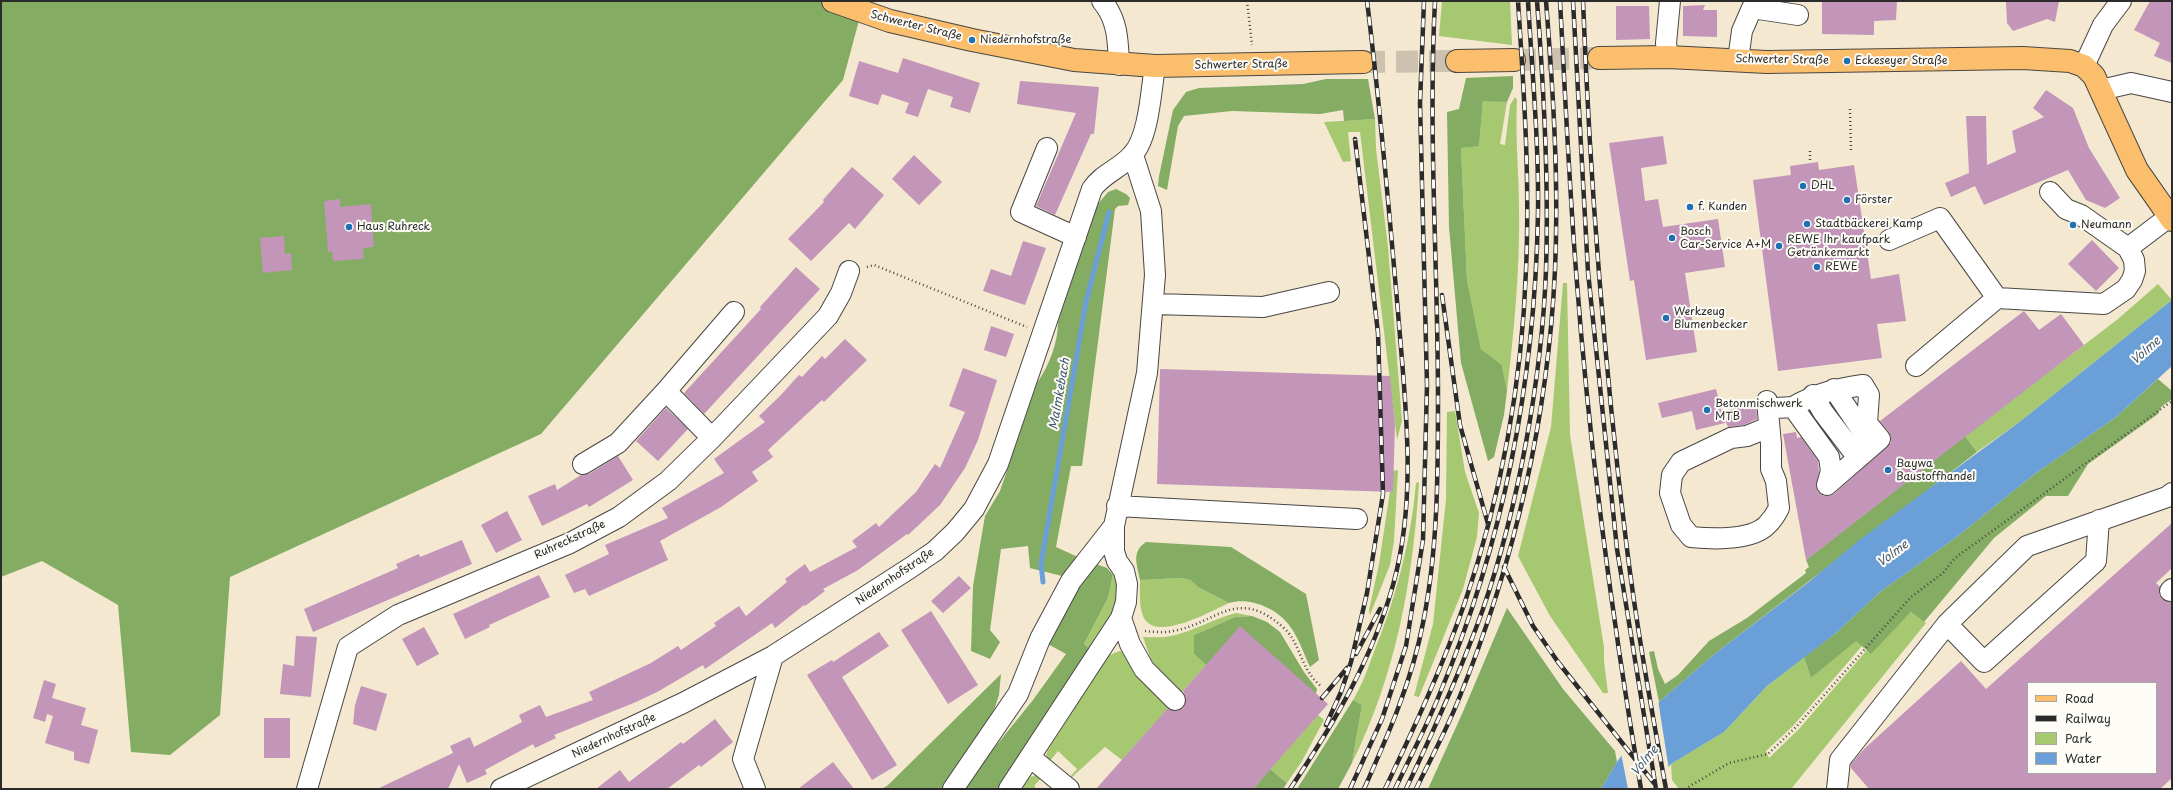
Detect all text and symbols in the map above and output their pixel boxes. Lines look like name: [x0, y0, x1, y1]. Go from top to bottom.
street label: Schwerter Straße: [869, 8, 963, 44]
place label: Niedernhofstraße: [980, 33, 1071, 47]
marker: Niedernhofstraße: [967, 35, 977, 45]
street label: Schwerter Straße: [1735, 53, 1829, 67]
place label: Eckeseyer Straße: [1855, 54, 1948, 68]
marker: Eckeseyer Straße: [1842, 56, 1852, 66]
street label: Schwerter Straße: [1194, 58, 1288, 72]
place label: DHL: [1811, 179, 1835, 193]
marker: DHL: [1798, 181, 1808, 191]
place label: Förster: [1855, 193, 1892, 207]
marker: Förster: [1842, 195, 1852, 205]
place label: f. Kunden: [1698, 200, 1747, 214]
marker: f. Kunden: [1685, 202, 1695, 212]
place label: Stadtbäckerei Kamp: [1815, 217, 1923, 231]
place label: Neumann: [2081, 218, 2132, 232]
marker: Stadtbäckerei Kamp: [1802, 219, 1812, 229]
place label: Haus Ruhreck: [357, 220, 430, 234]
marker: Neumann: [2068, 220, 2078, 230]
marker: Haus Ruhreck: [344, 222, 354, 232]
place label: Bosch Car-Service A+M: [1680, 225, 1771, 251]
marker: Bosch Car-Service A+M: [1667, 233, 1677, 243]
place label: REWE Ihr kaufpark Getränkemarkt: [1787, 233, 1890, 259]
marker: REWE Ihr kaufpark Getränkemarkt: [1774, 241, 1784, 251]
place label: REWE: [1825, 260, 1858, 274]
marker: REWE: [1812, 262, 1822, 272]
place label: Werkzeug Blumenbecker: [1674, 305, 1748, 331]
marker: Werkzeug Blumenbecker: [1661, 313, 1671, 323]
water label: Volme: [2128, 334, 2164, 368]
water label: Malmkebach: [1047, 357, 1073, 431]
place label: Betonmischwerk MTB: [1715, 397, 1803, 423]
marker: Betonmischwerk MTB: [1702, 405, 1712, 415]
place label: Baywa Baustoffhandel: [1896, 457, 1975, 483]
marker: Baywa Baustoffhandel: [1883, 465, 1893, 475]
street label: Ruhreckstraße: [532, 518, 608, 562]
water label: Volme: [1875, 538, 1911, 570]
street label: Niedernhofstraße: [853, 546, 937, 608]
legend: [2027, 682, 2157, 774]
text: Road: [2065, 689, 2094, 707]
text: Railway: [2065, 709, 2111, 727]
street label: Niedernhofstraße: [570, 711, 658, 761]
text: Park: [2065, 729, 2092, 747]
water label: Volme: [1628, 743, 1662, 779]
text: Water: [2065, 749, 2101, 767]

